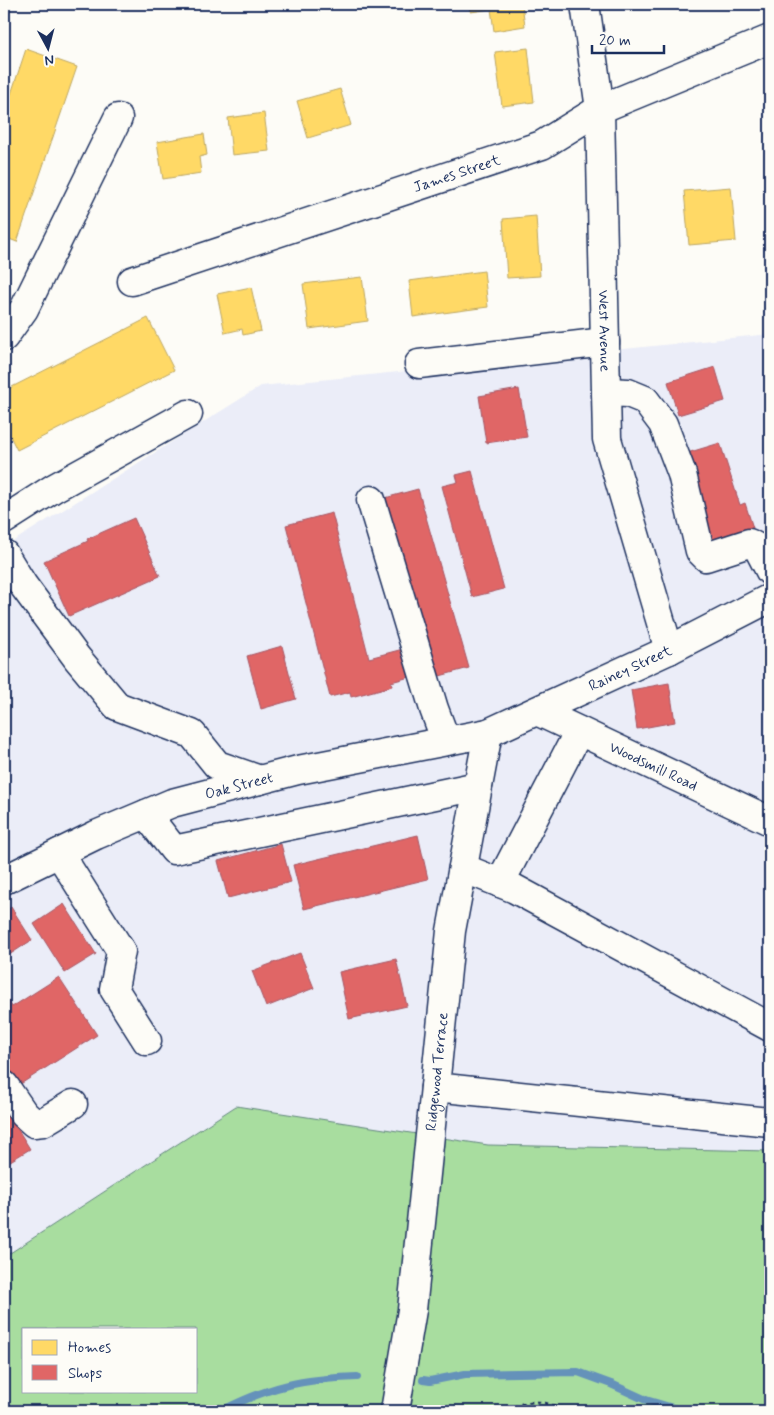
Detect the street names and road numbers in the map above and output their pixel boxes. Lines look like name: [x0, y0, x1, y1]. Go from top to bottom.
street label: James Street: [411, 150, 503, 198]
street label: West Avenue: [593, 290, 615, 372]
street label: Rainey Street: [586, 641, 675, 696]
street label: Woodsmill Road: [606, 738, 701, 796]
street label: Oak Street: [203, 768, 276, 805]
street label: Ridgewood Terrace: [421, 1012, 454, 1132]

